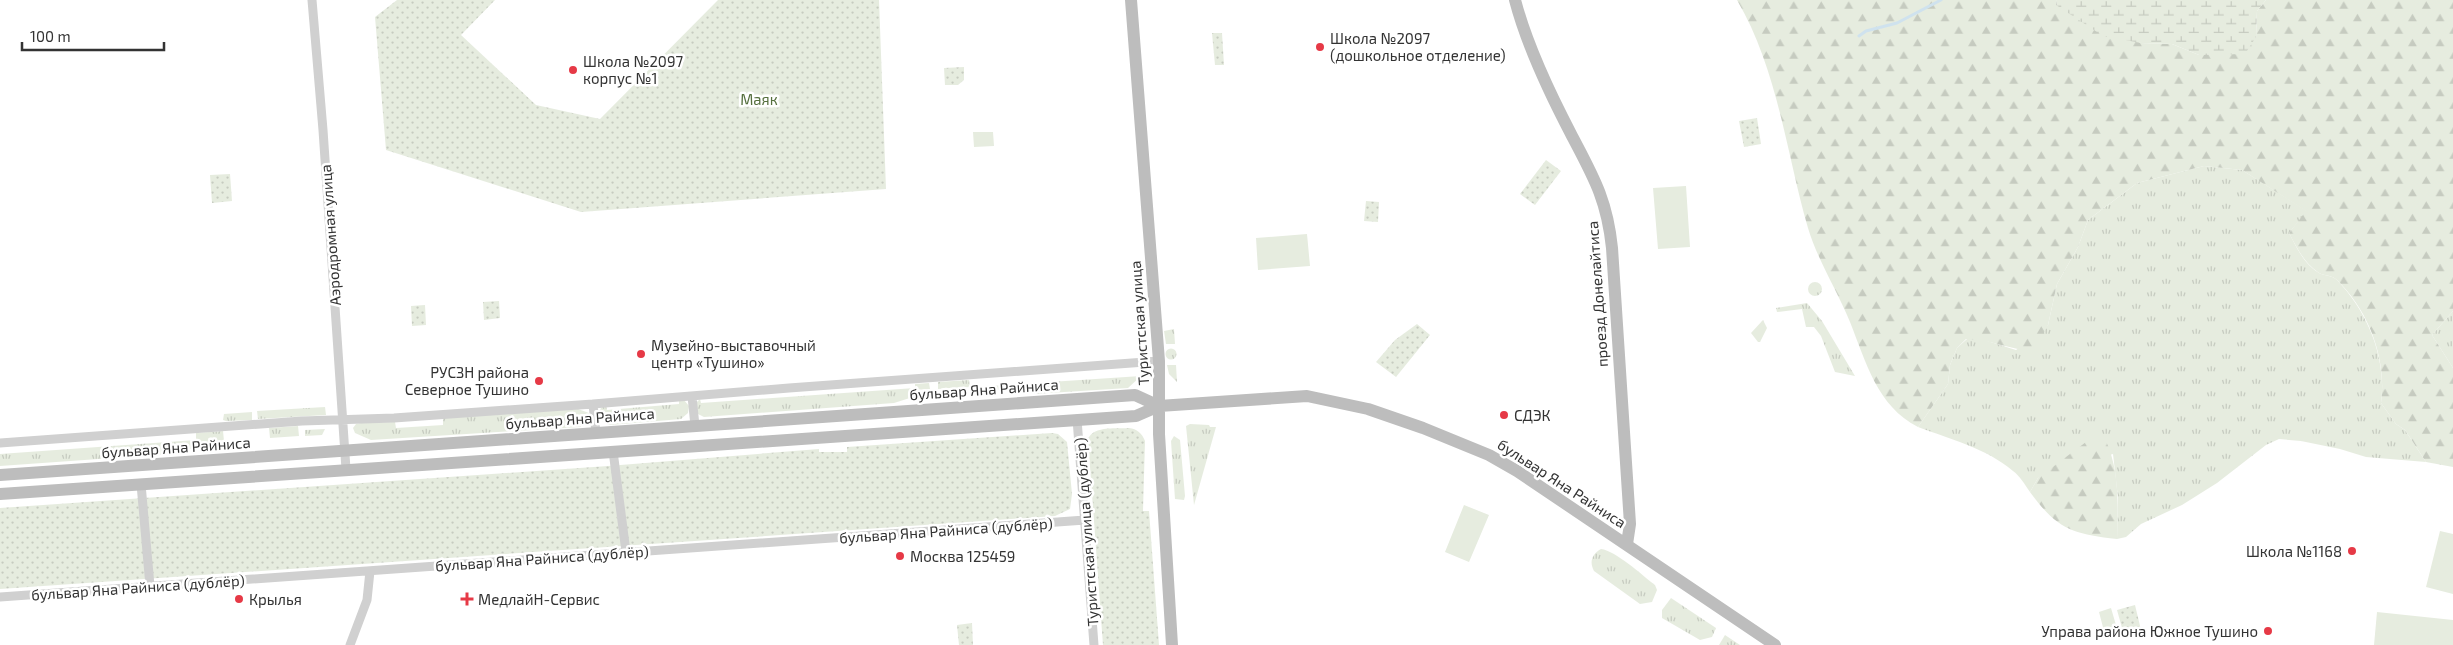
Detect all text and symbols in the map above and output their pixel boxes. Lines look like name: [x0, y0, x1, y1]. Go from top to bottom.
scale bar: [22, 20, 165, 52]
text: 100 m: [30, 27, 71, 45]
place label: Школа №2097 (дошкольное отделение): [1330, 29, 1506, 64]
marker: Школа №2097 (дошкольное отделение): [1314, 41, 1326, 53]
place label: Школа №2097 корпус №1: [583, 52, 683, 88]
marker: Школа №2097 корпус №1: [567, 64, 579, 76]
park label: Маяк: [740, 90, 778, 108]
street label: Аэродромная улица: [316, 164, 345, 306]
street label: проезд Донелайтиса: [1583, 220, 1611, 368]
street label: Туристская улица: [1126, 260, 1153, 386]
place label: Музейно-выставочный центр «Тушино»: [651, 336, 816, 372]
marker: Музейно-выставочный центр «Тушино»: [635, 348, 647, 360]
place label: РУСЗН района Северное Тушино: [405, 363, 529, 399]
marker: РУСЗН района Северное Тушино: [533, 375, 545, 387]
street label: бульвар Яна Райниса: [909, 375, 1059, 404]
street label: бульвар Яна Райниса: [505, 404, 655, 433]
place label: СДЭК: [1514, 406, 1551, 424]
marker: СДЭК: [1498, 409, 1510, 421]
street label: бульвар Яна Райниса: [101, 433, 251, 462]
street label: бульвар Яна Райниса: [1494, 435, 1630, 532]
street label: Туристская улица (дублёр): [1070, 437, 1103, 627]
street label: бульвар Яна Райниса (дублёр): [839, 514, 1054, 547]
street label: бульвар Яна Райниса (дублёр): [435, 542, 650, 575]
place label: Школа №1168: [2246, 542, 2342, 560]
marker: Школа №1168: [2346, 545, 2358, 557]
place label: Москва 125459: [910, 547, 1015, 565]
marker: Москва 125459: [894, 550, 906, 562]
street label: бульвар Яна Райниса (дублёр): [31, 571, 246, 604]
place label: Крылья: [249, 590, 302, 608]
place label: МедлайН-Сервис: [478, 590, 600, 608]
marker: МедлайН-Сервис: [460, 592, 474, 606]
marker: Крылья: [233, 593, 245, 605]
place label: Управа района Южное Тушино: [2041, 622, 2258, 641]
marker: Управа района Южное Тушино: [2262, 625, 2274, 637]

